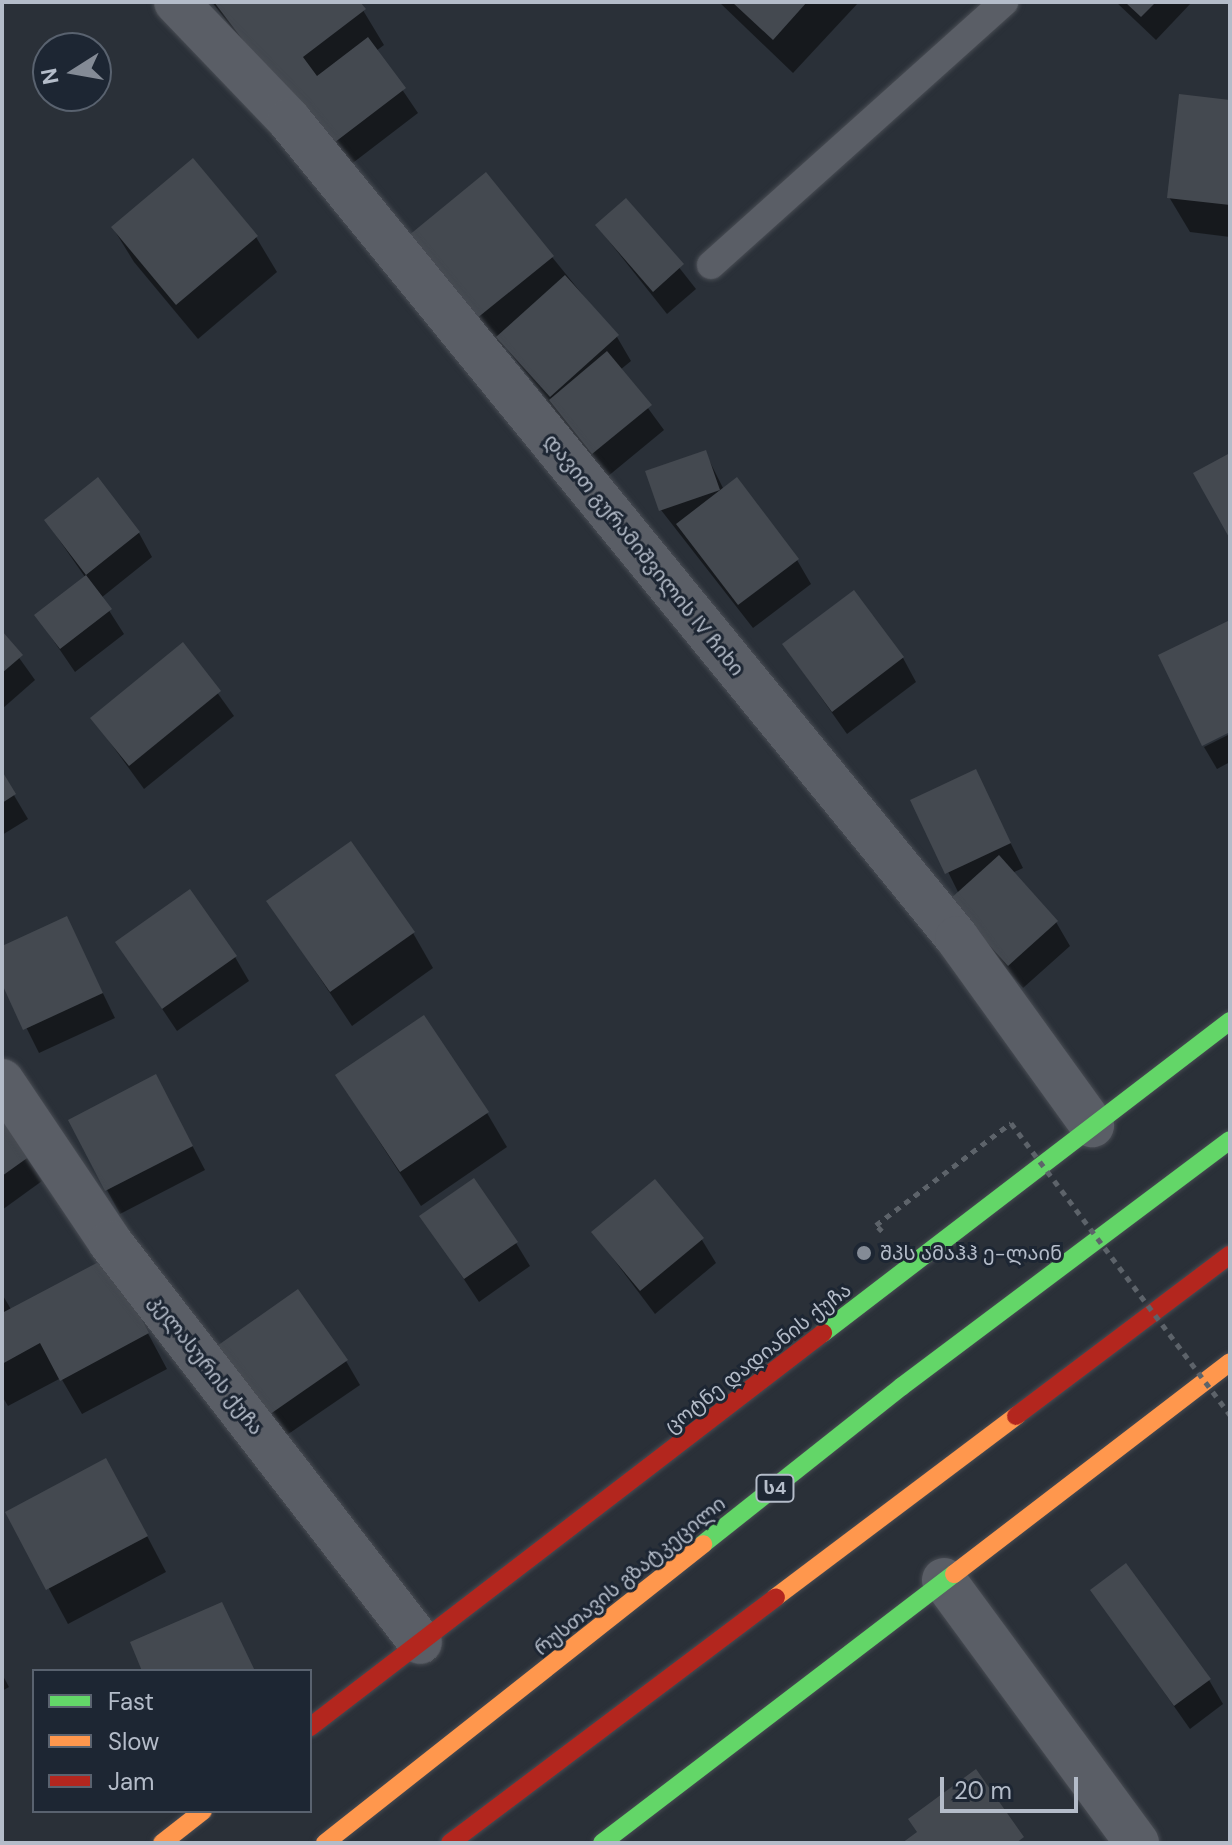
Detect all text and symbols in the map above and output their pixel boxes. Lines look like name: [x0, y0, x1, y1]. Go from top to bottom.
north arrow: [32, 32, 112, 112]
text: N: [34, 66, 66, 87]
street label: დავით გურამიშვილის IV ჩიხი: [539, 429, 749, 681]
place label: შპს ამაჰჰ ე-ლაინ: [880, 1241, 1062, 1265]
marker: შპს ამაჰჰ ე-ლაინ: [855, 1244, 873, 1262]
street label: ცოტნე დადიანის ქუჩა: [660, 1278, 856, 1438]
street label: კელასურის ქუჩა: [144, 1290, 268, 1440]
road number: ს4: [755, 1474, 795, 1502]
street label: რუსთავის გზატკეცილი: [530, 1491, 730, 1661]
legend: [32, 1669, 312, 1813]
text: Fast: [108, 1686, 154, 1717]
text: Slow: [108, 1726, 159, 1757]
scale bar: [944, 1761, 1082, 1811]
text: Jam: [108, 1766, 154, 1797]
text: 20 m: [954, 1775, 1012, 1806]

